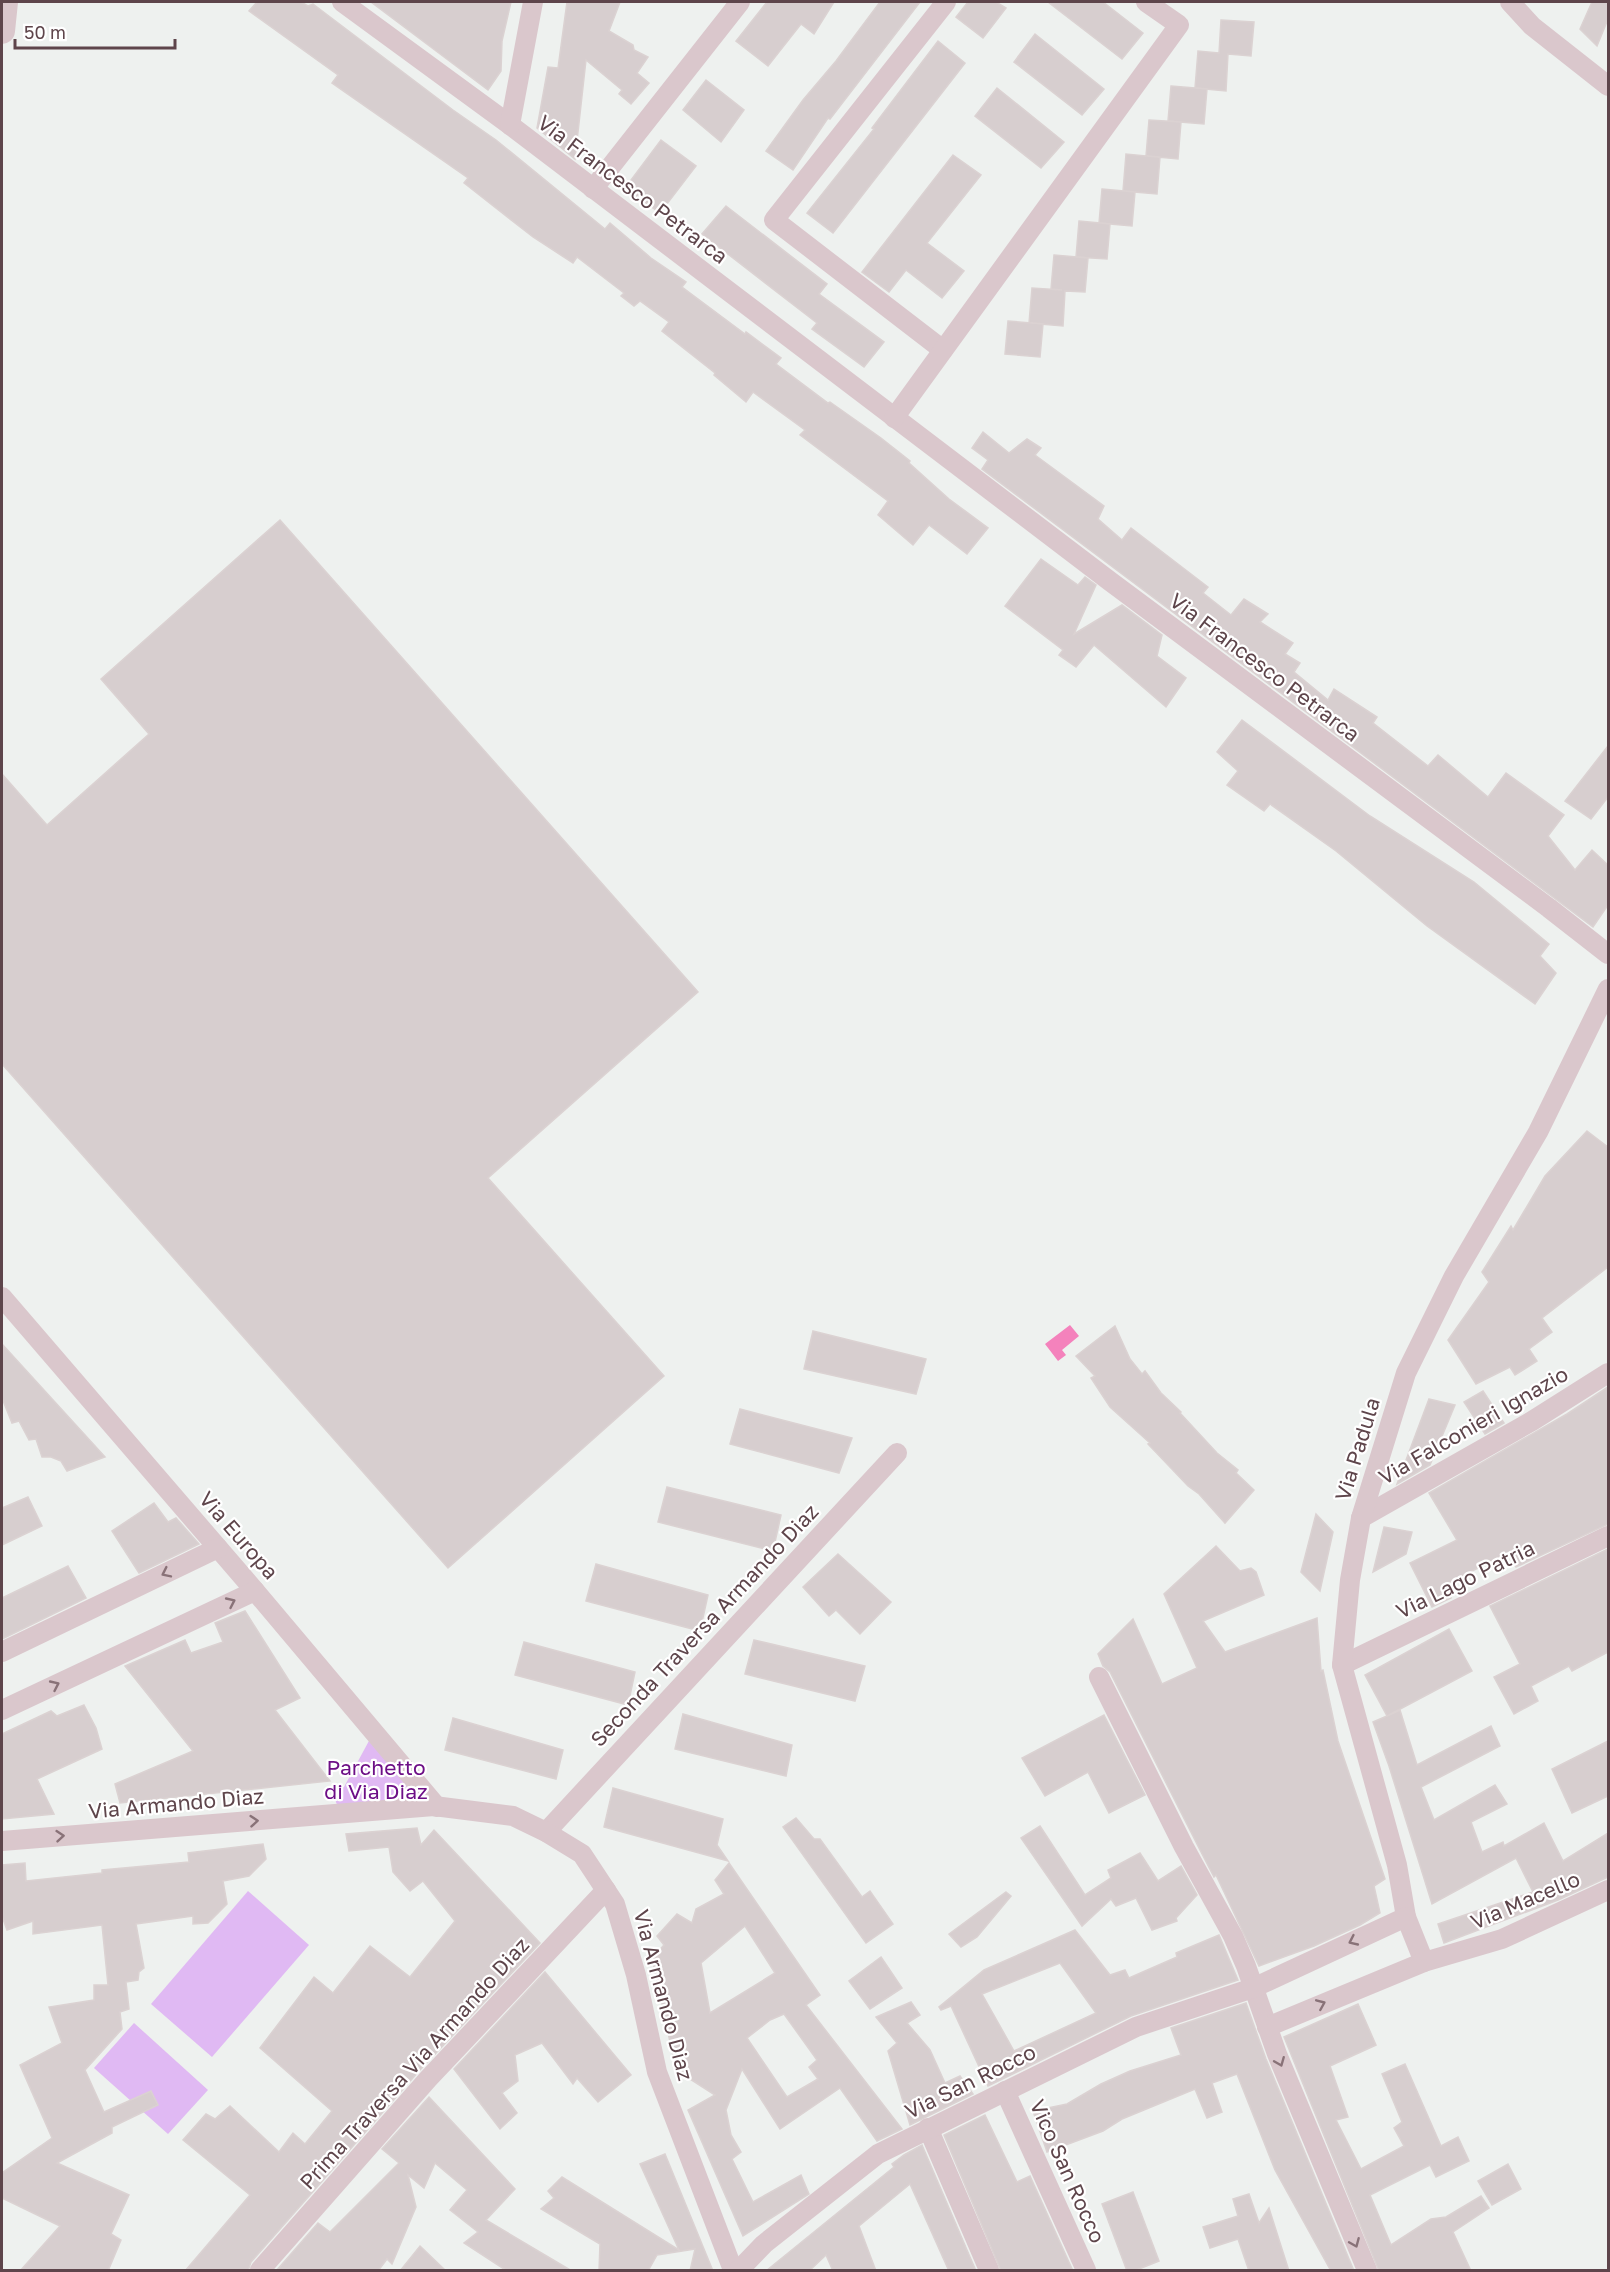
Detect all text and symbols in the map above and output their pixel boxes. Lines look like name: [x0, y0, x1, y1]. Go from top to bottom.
scale bar: [15, 12, 176, 50]
text: 50 m: [24, 21, 66, 43]
street label: Via Francesco Petrarca: [533, 109, 733, 269]
street label: Via Francesco Petrarca: [1165, 587, 1365, 747]
street label: Via Falconieri Ignazio: [1374, 1360, 1572, 1490]
street label: Via Padula: [1329, 1394, 1385, 1504]
street label: Via Europa: [194, 1486, 284, 1584]
street label: Seconda Traversa Armando Diaz: [585, 1498, 823, 1752]
street label: Via Lago Patria: [1391, 1534, 1539, 1624]
one-way arrow: [161, 1566, 172, 1578]
one-way arrow: [225, 1598, 236, 1610]
one-way arrow: [48, 1680, 59, 1692]
park label: Parchetto di Via Diaz: [324, 1754, 428, 1804]
street label: Via Armando Diaz: [87, 1782, 265, 1824]
one-way arrow: [250, 1815, 259, 1828]
one-way arrow: [55, 1830, 64, 1843]
street label: Via Macello: [1466, 1865, 1584, 1935]
street label: Via Armando Diaz: [629, 1907, 699, 2083]
street label: Prima Traversa Via Armando Diaz: [294, 1932, 534, 2194]
one-way arrow: [1349, 1934, 1360, 1946]
one-way arrow: [1315, 2000, 1326, 2012]
street label: Via San Rocco: [900, 2038, 1040, 2124]
one-way arrow: [1273, 2056, 1285, 2067]
street label: Vico San Rocco: [1025, 2095, 1111, 2247]
one-way arrow: [1347, 2236, 1359, 2247]

